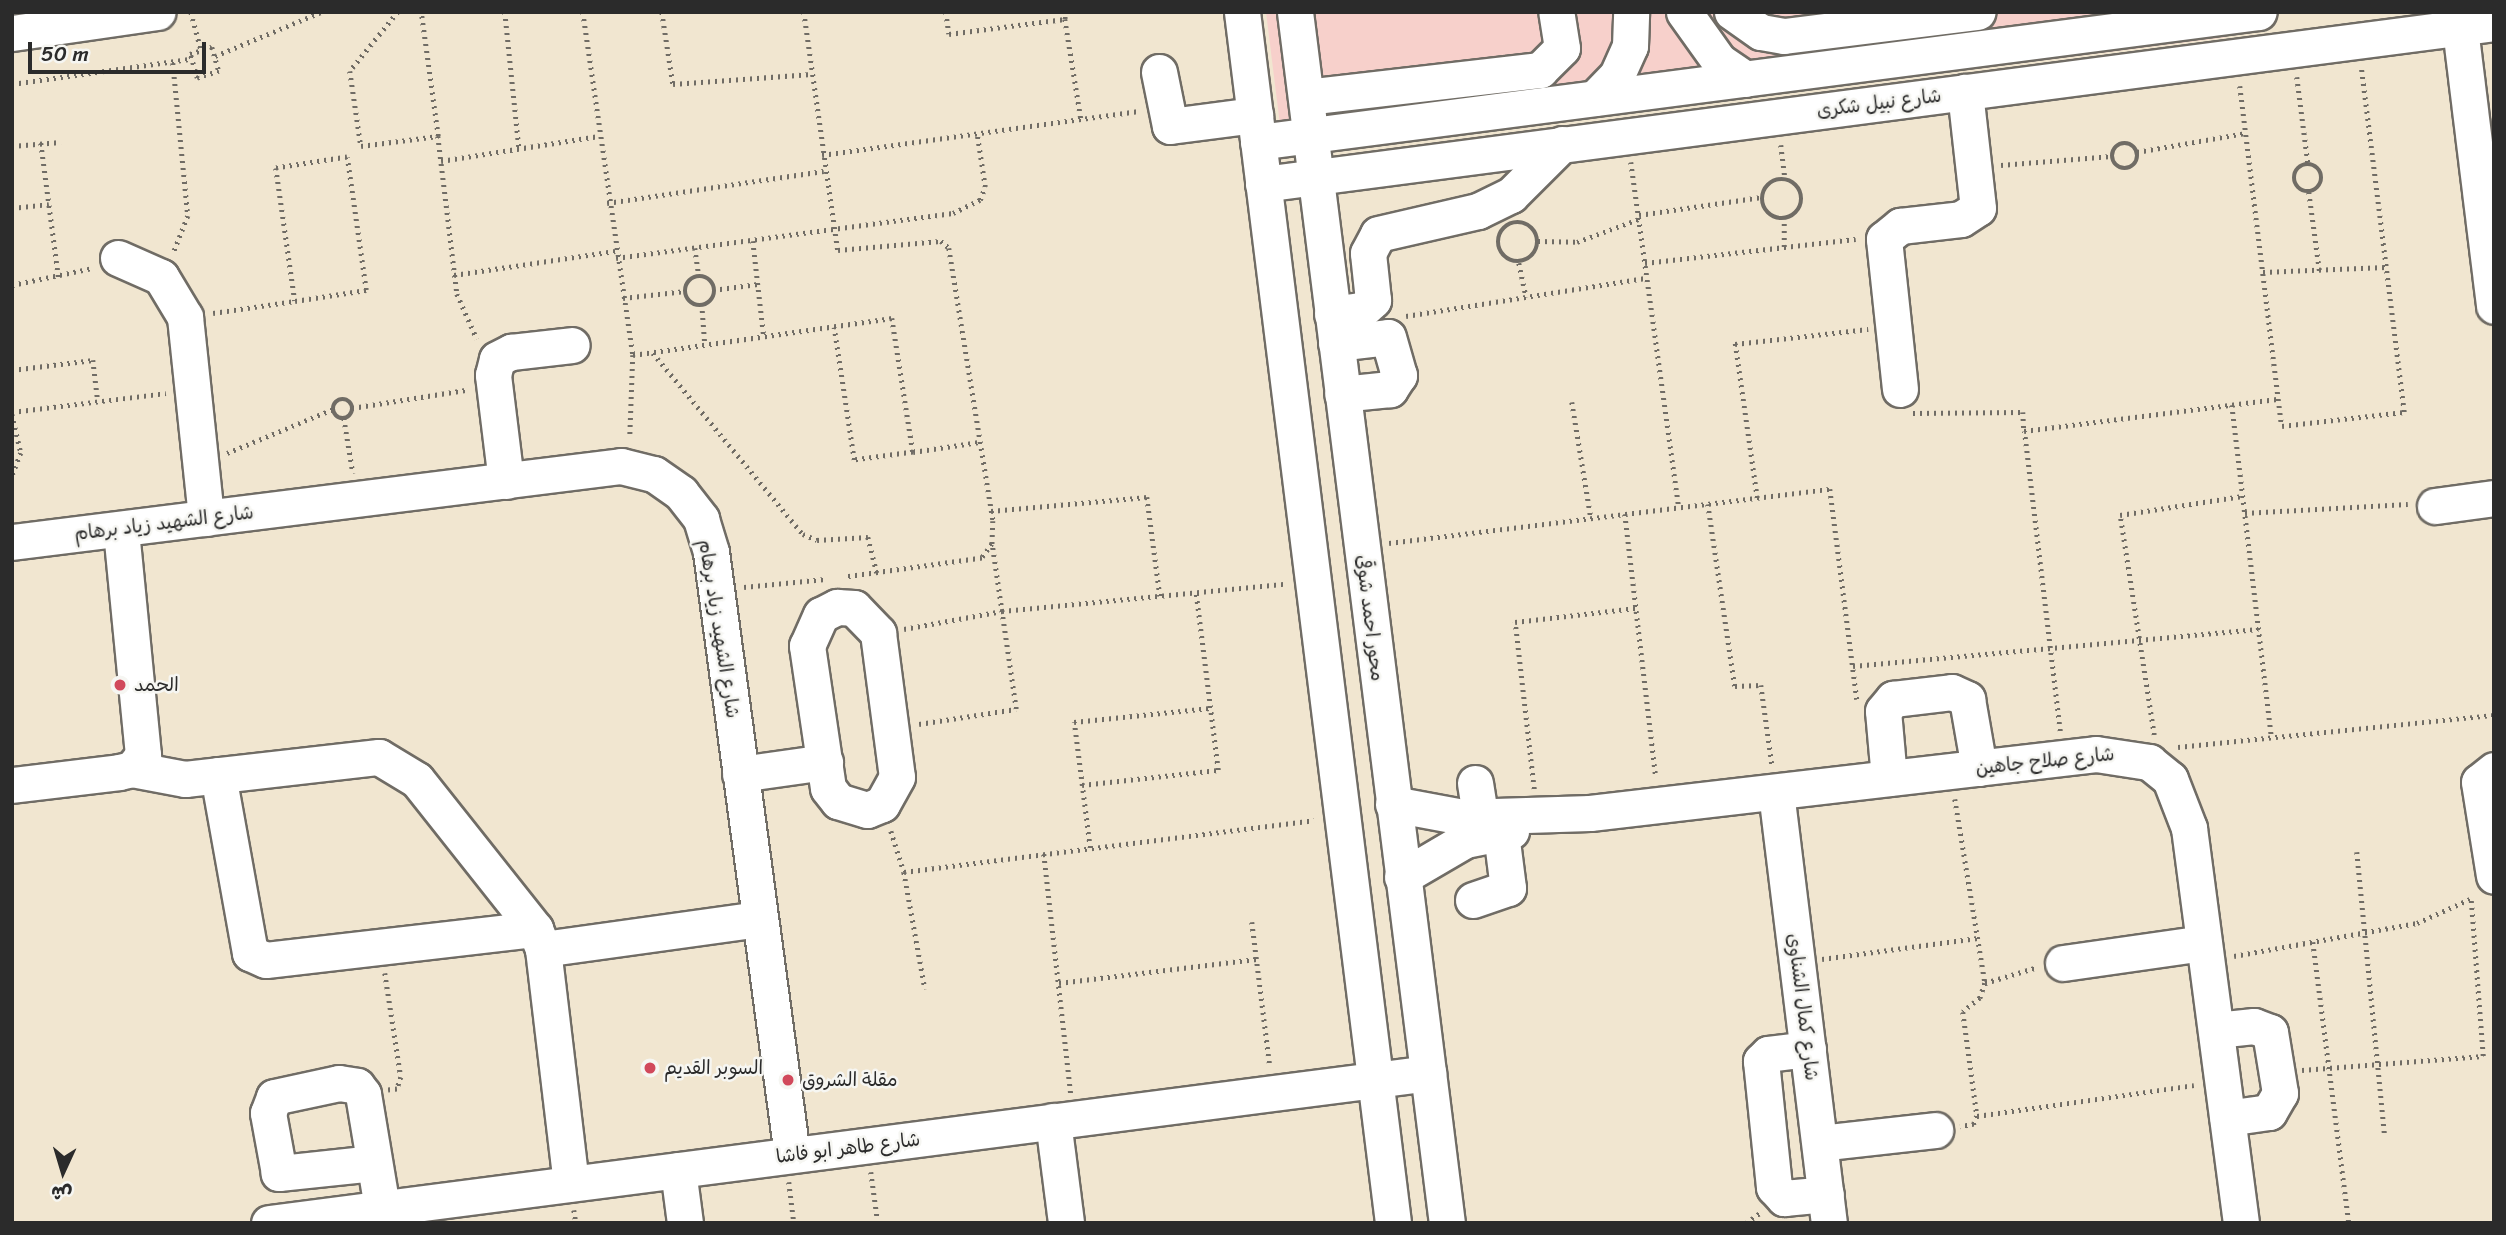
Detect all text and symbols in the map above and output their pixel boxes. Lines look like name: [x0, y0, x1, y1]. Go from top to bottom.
scale bar: [32, 28, 210, 72]
text: 50 m: [41, 35, 89, 73]
street label: شارع نبيل شكرى: [1815, 84, 1943, 122]
street label: شارع الشهيد زياد برهام: [73, 501, 255, 545]
street label: شارع الشهيد زياد برهام: [694, 538, 744, 720]
street label: محور احمد شوقى: [1351, 553, 1389, 683]
place label: الحمد: [134, 674, 179, 696]
marker: الحمد: [112, 677, 128, 693]
street label: شارع صلاح جاهين: [1974, 742, 2116, 780]
street label: شارع كمال الشناوى: [1783, 932, 1823, 1082]
place label: السوبر القديم: [664, 1057, 763, 1079]
marker: السوبر القديم: [642, 1060, 658, 1076]
place label: مقلة الشروق: [802, 1069, 898, 1091]
marker: مقلة الشروق: [780, 1072, 796, 1088]
street label: شارع طاهر ابو فاشا: [775, 1128, 921, 1168]
north arrow: [28, 1137, 98, 1207]
text: ش: [50, 1176, 73, 1211]

